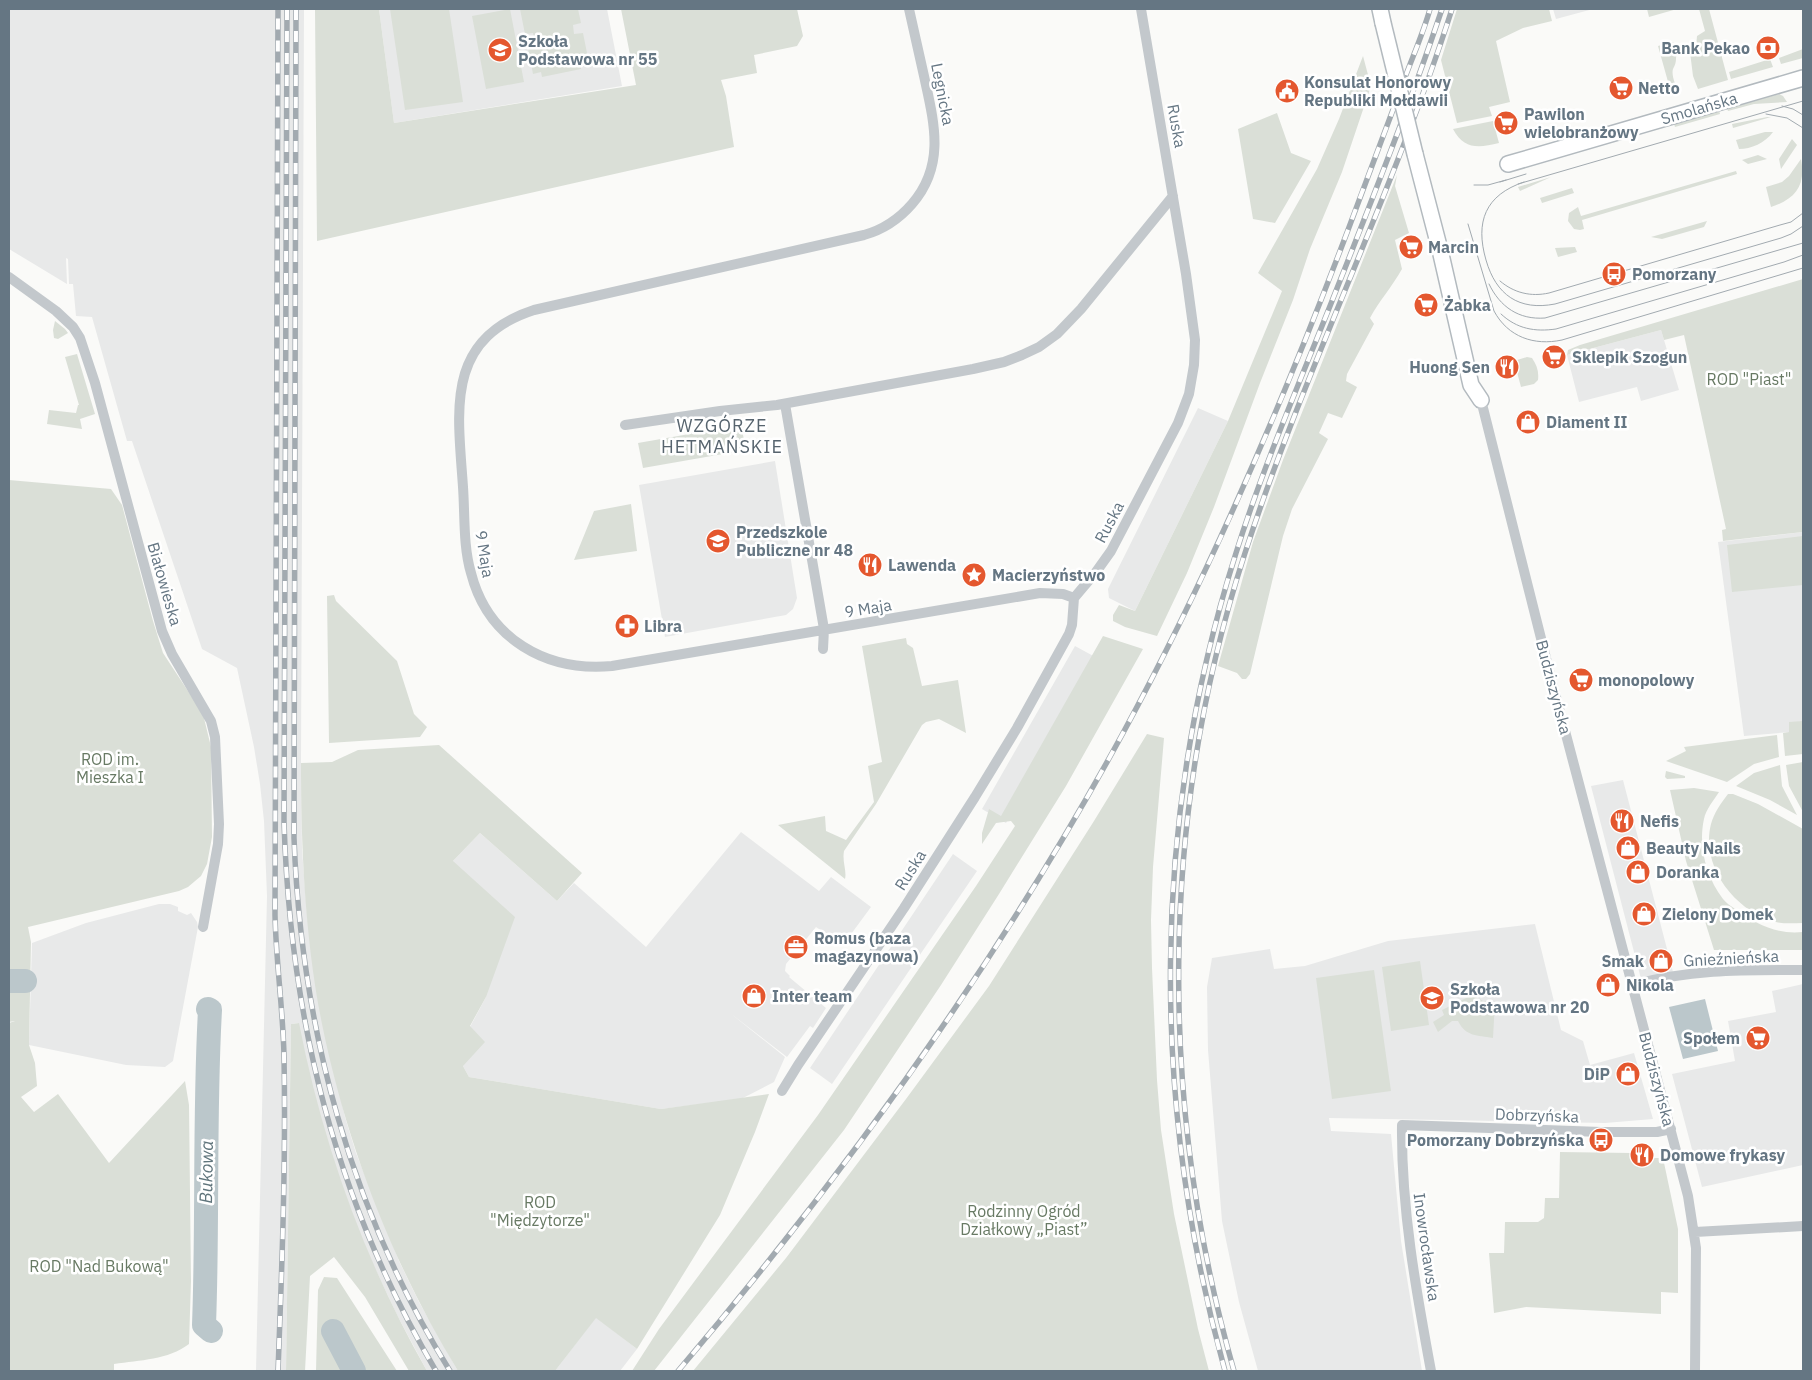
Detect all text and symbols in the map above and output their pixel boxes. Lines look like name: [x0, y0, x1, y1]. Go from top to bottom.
place label: Szkoła Podstawowa nr 55: [518, 31, 658, 69]
bank icon: Bank Pekao: [1755, 35, 1781, 61]
school or university icon: Szkoła Podstawowa nr 55: [487, 37, 513, 63]
place label: Bank Pekao: [1661, 38, 1750, 58]
street label: Legnicka: [927, 61, 959, 127]
place label: Konsulat Honorowy Republiki Mołdawii: [1304, 72, 1452, 110]
supermarket icon: Netto: [1608, 75, 1634, 101]
public building icon: Konsulat Honorowy Republiki Mołdawii: [1274, 78, 1300, 104]
place label: Netto: [1638, 78, 1680, 98]
street label: Smolańska: [1658, 87, 1740, 128]
street label: Ruska: [1163, 103, 1191, 150]
place label: Pawilon wielobranżowy: [1524, 104, 1639, 142]
supermarket icon: Pawilon wielobranżowy: [1493, 110, 1519, 136]
supermarket icon: Marcin: [1398, 234, 1424, 260]
place label: Marcin: [1428, 237, 1479, 257]
bus stop icon: Pomorzany: [1601, 261, 1627, 287]
place label: Pomorzany: [1632, 264, 1717, 284]
supermarket icon: Żabka: [1413, 292, 1439, 318]
place label: Żabka: [1444, 295, 1491, 315]
supermarket icon: Sklepik Szogun: [1541, 344, 1567, 370]
place label: Sklepik Szogun: [1572, 347, 1687, 367]
restaurant icon: Huong Sen: [1494, 354, 1520, 380]
place label: Huong Sen: [1409, 357, 1490, 377]
park label: ROD "Piast": [1707, 369, 1791, 389]
shop icon: Diament II: [1515, 409, 1541, 435]
place label: Diament II: [1546, 412, 1627, 432]
district label: WZGÓRZE HETMAŃSKIE: [661, 414, 783, 458]
street label: Ruska: [1090, 497, 1128, 546]
place label: Przedszkole Publiczne nr 48: [736, 522, 853, 560]
school or university icon: Przedszkole Publiczne nr 48: [705, 528, 731, 554]
street label: 9 Maja: [471, 529, 499, 579]
street label: Białowieska: [144, 540, 187, 629]
restaurant icon: Lawenda: [857, 552, 883, 578]
place label: Lawenda: [888, 555, 956, 575]
place icon: Macierzyństwo: [961, 562, 987, 588]
place label: Macierzyństwo: [992, 565, 1105, 585]
street label: 9 Maja: [843, 594, 893, 622]
pharmacy icon: Libra: [614, 613, 640, 639]
place label: Libra: [644, 616, 682, 636]
street label: Budziszyńska: [1532, 638, 1576, 737]
supermarket icon: monopolowy: [1568, 667, 1594, 693]
place label: monopolowy: [1598, 670, 1695, 690]
park label: ROD im. Mieszka I: [76, 749, 144, 787]
restaurant icon: Nefis: [1609, 808, 1635, 834]
place label: Nefis: [1640, 811, 1679, 831]
shop icon: Beauty Nails: [1615, 835, 1641, 861]
place label: Beauty Nails: [1646, 838, 1741, 858]
street label: Ruska: [890, 846, 930, 894]
shop icon: Doranka: [1625, 859, 1651, 885]
place label: Doranka: [1656, 862, 1719, 882]
shop icon: Zielony Domek: [1631, 901, 1657, 927]
place label: Zielony Domek: [1662, 904, 1774, 924]
place label: Romus (baza magazynowa): [814, 928, 918, 966]
office icon: Romus (baza magazynowa): [783, 934, 809, 960]
street label: Gnieźnieńska: [1683, 945, 1780, 970]
shop icon: Smak: [1648, 948, 1674, 974]
place label: Smak: [1601, 951, 1645, 971]
shop icon: Nikola: [1595, 972, 1621, 998]
place label: Nikola: [1626, 975, 1674, 995]
place label: Szkoła Podstawowa nr 20: [1450, 979, 1590, 1017]
shop icon: Inter team: [741, 983, 767, 1009]
school or university icon: Szkoła Podstawowa nr 20: [1419, 985, 1445, 1011]
place label: Inter team: [772, 986, 852, 1006]
supermarket icon: Społem: [1745, 1025, 1771, 1051]
place label: Społem: [1683, 1028, 1740, 1048]
street label: Budziszyńska: [1635, 1030, 1679, 1129]
shop icon: DiP: [1615, 1061, 1641, 1087]
place label: DiP: [1584, 1064, 1610, 1084]
street label: Dobrzyńska: [1495, 1104, 1580, 1126]
bus stop icon: Pomorzany Dobrzyńska: [1588, 1127, 1614, 1153]
place label: Pomorzany Dobrzyńska: [1407, 1130, 1584, 1150]
water label: Bukowa: [194, 1140, 218, 1204]
restaurant icon: Domowe frykasy: [1629, 1142, 1655, 1168]
place label: Domowe frykasy: [1660, 1145, 1786, 1165]
street label: Inowrocławska: [1409, 1191, 1445, 1303]
park label: ROD "Międzytorze": [490, 1192, 590, 1230]
park label: Rodzinny Ogród Działkowy „Piast”: [960, 1201, 1088, 1239]
park label: ROD "Nad Bukową": [29, 1256, 169, 1276]

